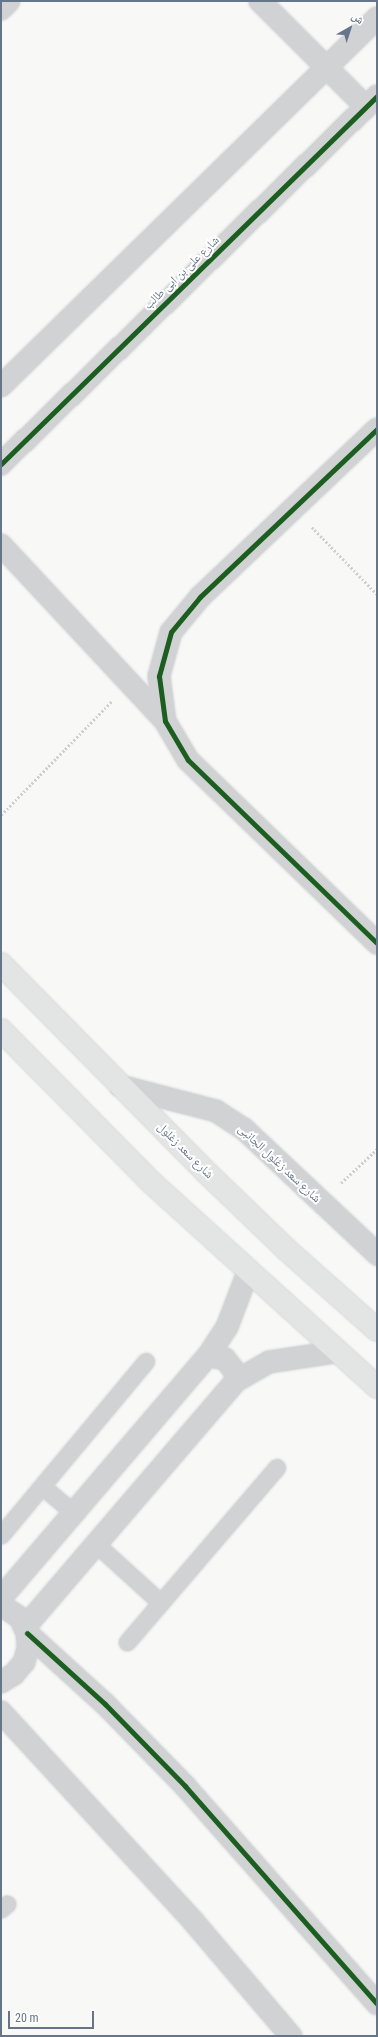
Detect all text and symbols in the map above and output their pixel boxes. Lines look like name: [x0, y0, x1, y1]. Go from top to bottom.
north arrow: [330, 8, 370, 48]
text: ش: [349, 10, 366, 27]
street label: شارع على بن ابى طالب: [141, 233, 223, 313]
street label: شارع سعد زغلول: [154, 1120, 216, 1182]
street label: شارع سعد زغلول الجانبى: [235, 1122, 323, 1206]
scale bar: [10, 2003, 96, 2029]
text: 20 m: [15, 2011, 39, 2025]

